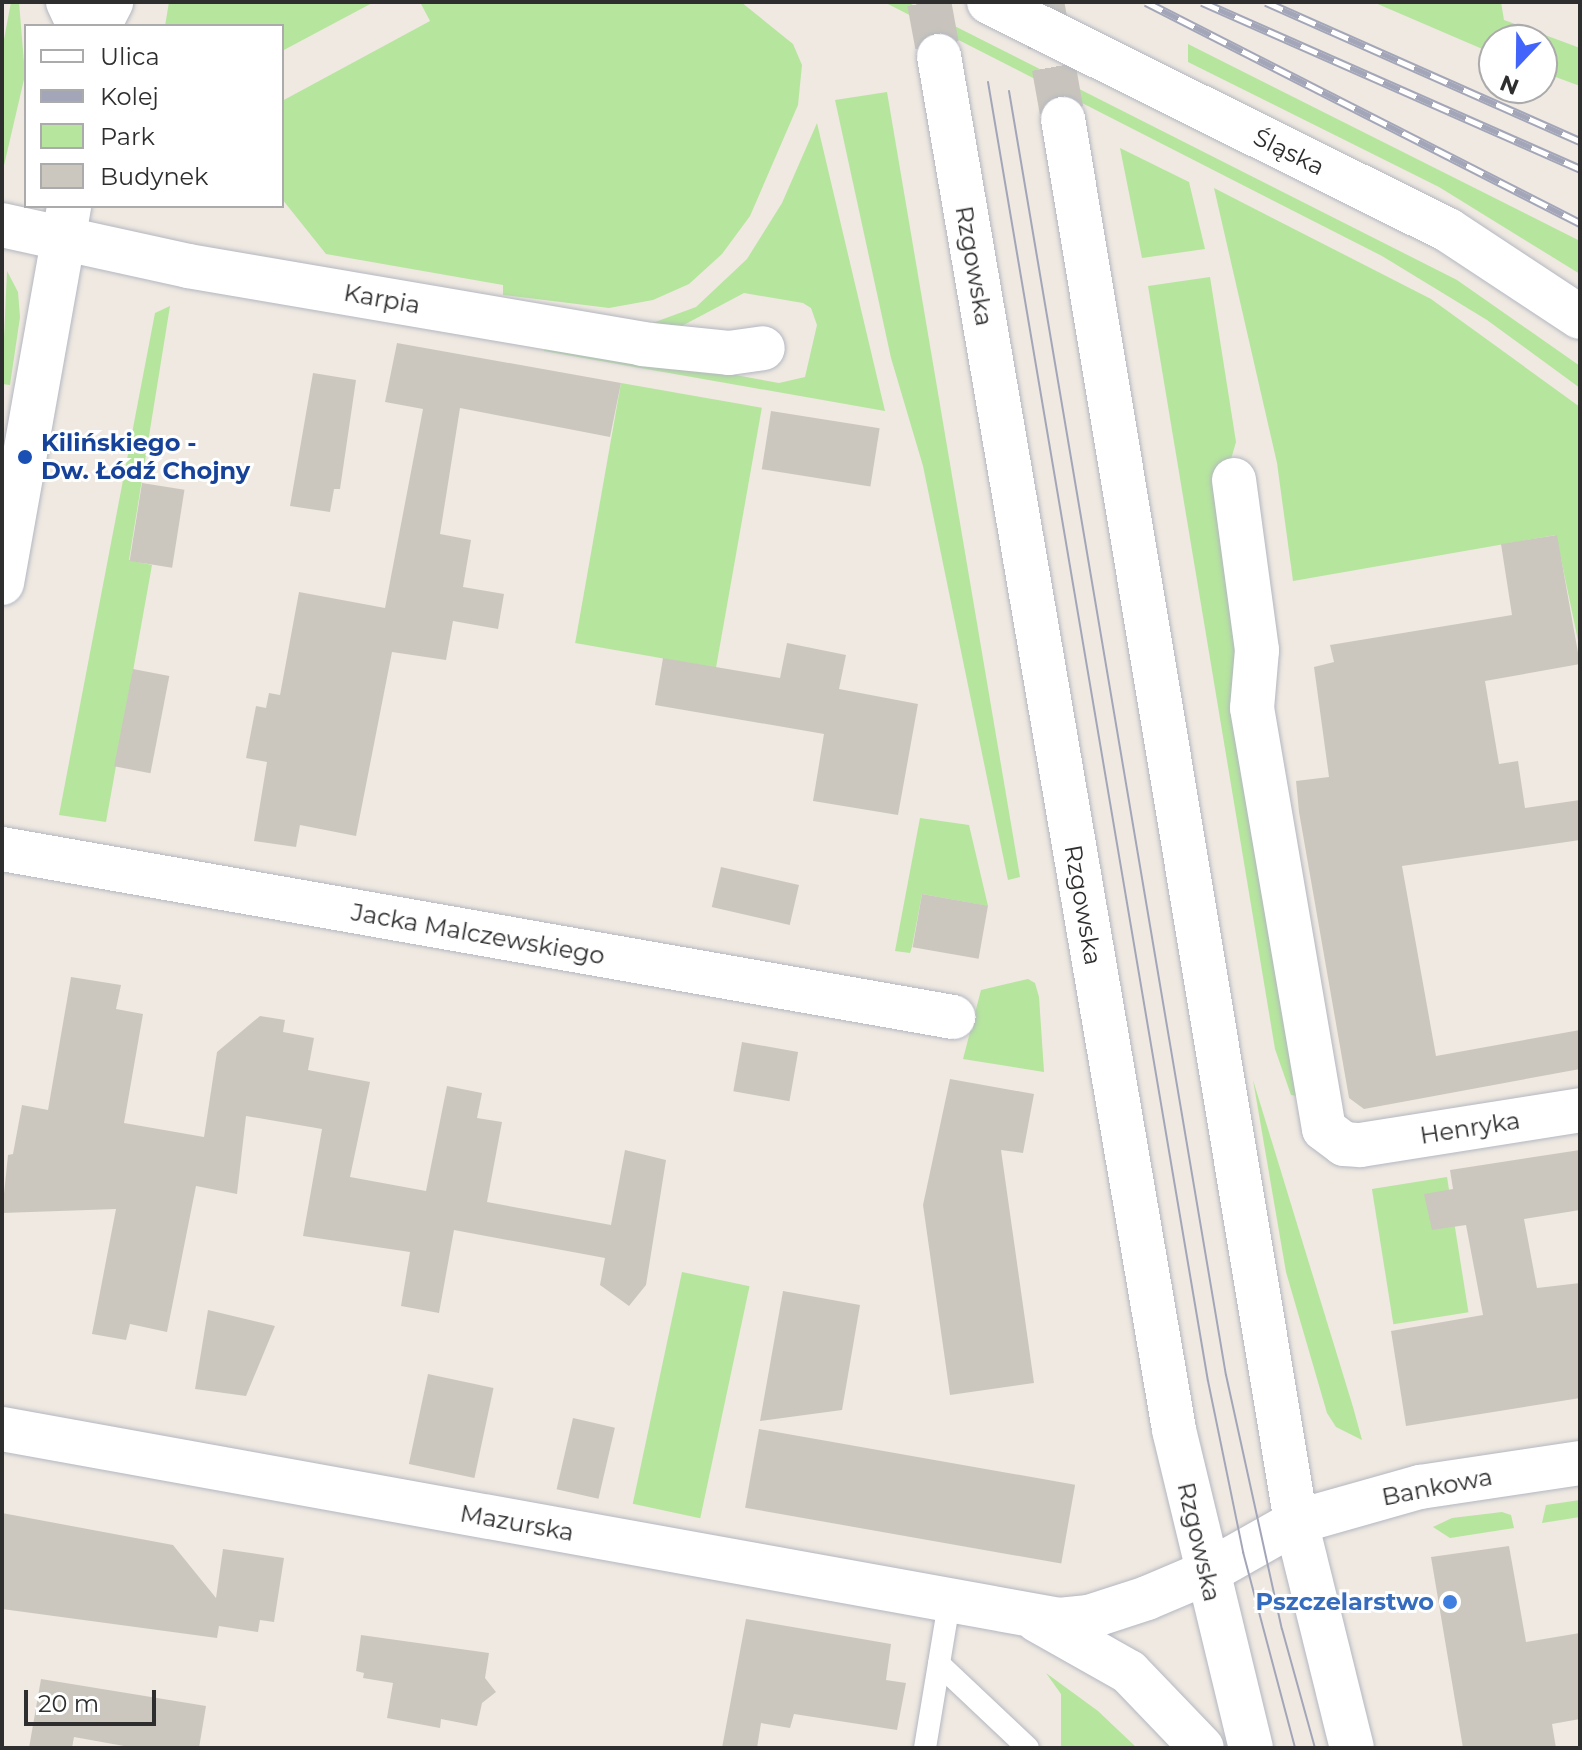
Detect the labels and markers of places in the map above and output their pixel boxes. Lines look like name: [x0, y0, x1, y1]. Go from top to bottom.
place label: Kilińskiego - Dw. Łódź Chojny: [41, 429, 250, 485]
marker: Kilińskiego - Dw. Łódź Chojny: [16, 448, 34, 466]
place label: Pszczelarstwo: [1256, 1588, 1434, 1616]
marker: Pszczelarstwo: [1441, 1593, 1459, 1611]

